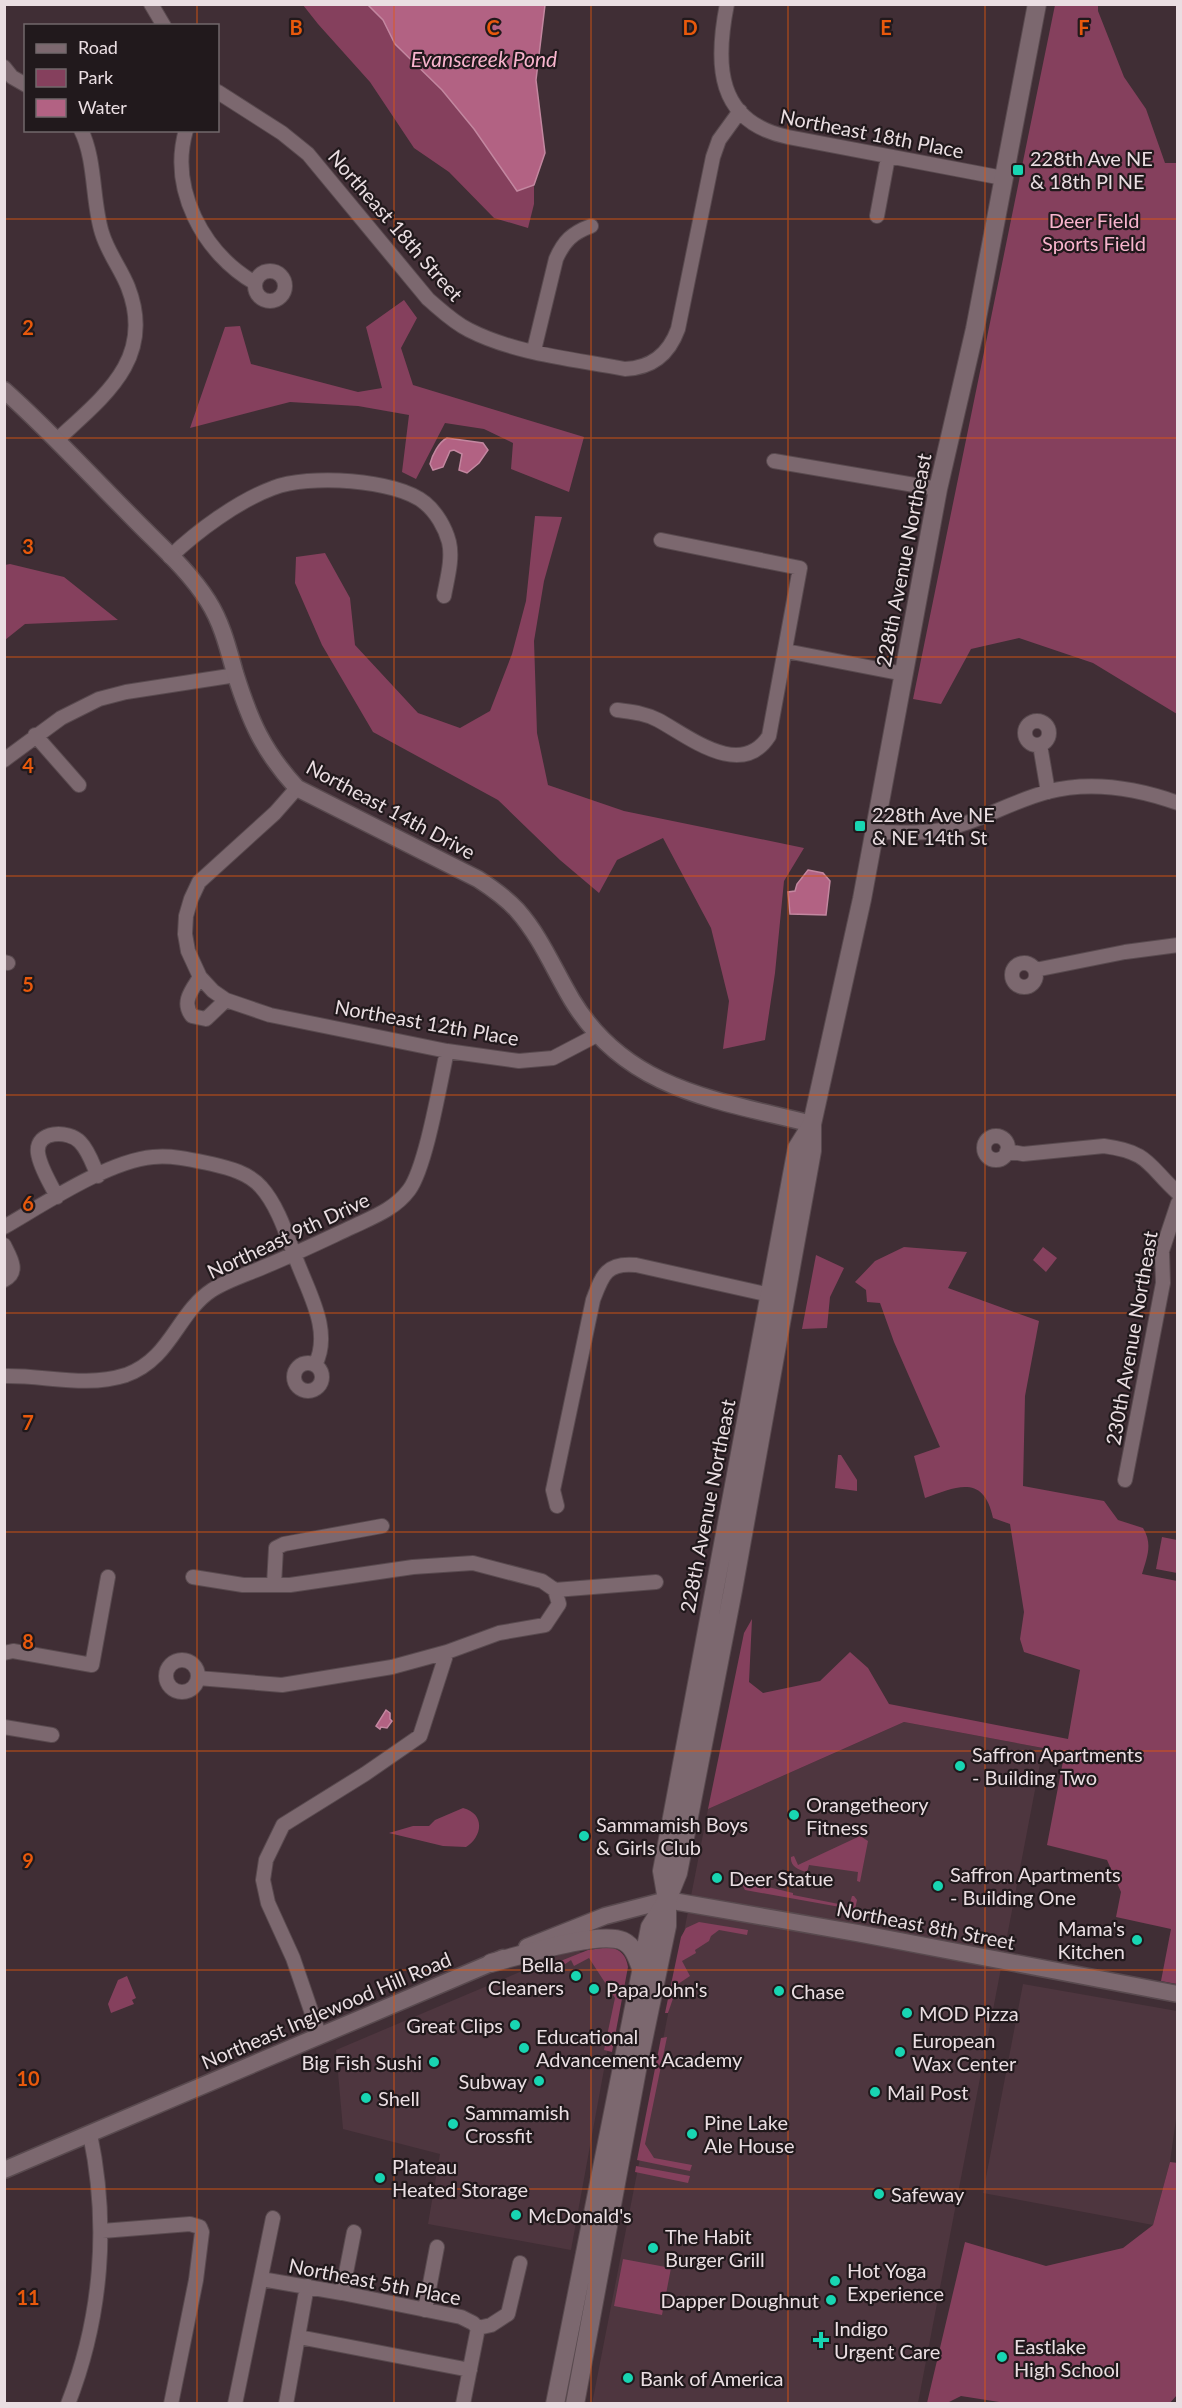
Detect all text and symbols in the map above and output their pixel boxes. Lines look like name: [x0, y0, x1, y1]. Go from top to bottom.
text: B: [289, 15, 303, 39]
text: C: [486, 15, 500, 39]
text: D: [682, 15, 698, 39]
text: E: [880, 15, 892, 39]
text: F: [1078, 15, 1090, 39]
legend: [24, 24, 219, 132]
text: Road: [78, 36, 118, 58]
water label: Evanscreek Pond: [411, 46, 557, 71]
text: Park: [78, 66, 114, 88]
text: Water: [78, 96, 127, 118]
street label: Northeast 18th Place: [778, 103, 966, 163]
street label: Northeast 18th Street: [324, 144, 468, 306]
place label: 228th Ave NE & 18th Pl NE: [1030, 146, 1153, 193]
marker: 228th Ave NE & 18th Pl NE: [1011, 163, 1025, 177]
park label: Deer Field Sports Field: [1042, 208, 1146, 255]
text: 2: [22, 315, 34, 339]
street label: 228th Avenue Northeast: [871, 451, 935, 669]
text: 3: [22, 534, 34, 558]
text: 4: [22, 753, 34, 777]
street label: Northeast 14th Drive: [303, 754, 479, 864]
place label: 228th Ave NE & NE 14th St: [872, 802, 995, 849]
marker: 228th Ave NE & NE 14th St: [853, 819, 867, 833]
text: 5: [22, 972, 34, 996]
street label: Northeast 12th Place: [333, 994, 521, 1050]
street label: Northeast 9th Drive: [203, 1187, 373, 1283]
text: 6: [22, 1191, 34, 1215]
street label: 230th Avenue Northeast: [1100, 1229, 1162, 1447]
street label: 228th Avenue Northeast: [675, 1397, 739, 1615]
text: 7: [22, 1410, 34, 1434]
text: 8: [22, 1629, 34, 1653]
place label: Saffron Apartments - Building Two: [972, 1742, 1143, 1789]
marker: Saffron Apartments - Building Two: [953, 1759, 967, 1773]
place label: Orangetheory Fitness: [806, 1792, 929, 1839]
marker: Orangetheory Fitness: [787, 1808, 801, 1822]
place label: Sammamish Boys & Girls Club: [596, 1812, 748, 1859]
marker: Sammamish Boys & Girls Club: [577, 1829, 591, 1843]
text: 9: [22, 1848, 34, 1872]
place label: Saffron Apartments - Building One: [950, 1862, 1121, 1909]
place label: Deer Statue: [729, 1866, 833, 1890]
marker: Deer Statue: [710, 1871, 724, 1885]
marker: Saffron Apartments - Building One: [931, 1879, 945, 1893]
street label: Northeast 8th Street: [835, 1896, 1017, 1954]
place label: Mama's Kitchen: [1057, 1916, 1125, 1963]
marker: Mama's Kitchen: [1130, 1933, 1144, 1947]
street label: Northeast Inglewood Hill Road: [198, 1946, 454, 2074]
place label: Bella Cleaners: [488, 1952, 564, 1999]
marker: Bella Cleaners: [569, 1969, 583, 1983]
place label: Papa John's: [606, 1977, 707, 2001]
place label: Chase: [791, 1979, 845, 2003]
marker: Papa John's: [587, 1982, 601, 1996]
marker: Chase: [772, 1984, 786, 1998]
place label: MOD Pizza: [919, 2001, 1019, 2025]
marker: MOD Pizza: [900, 2006, 914, 2020]
place label: Great Clips: [406, 2013, 503, 2037]
marker: Great Clips: [508, 2018, 522, 2032]
place label: Educational Advancement Academy: [536, 2024, 743, 2071]
place label: European Wax Center: [912, 2028, 1017, 2075]
marker: Educational Advancement Academy: [517, 2041, 531, 2055]
marker: European Wax Center: [893, 2045, 907, 2059]
place label: Big Fish Sushi: [302, 2050, 422, 2074]
marker: Big Fish Sushi: [427, 2055, 441, 2069]
text: 10: [16, 2066, 40, 2090]
place label: Subway: [459, 2069, 528, 2093]
marker: Subway: [532, 2074, 546, 2088]
place label: Mail Post: [887, 2080, 969, 2104]
marker: Mail Post: [868, 2085, 882, 2099]
place label: Shell: [378, 2086, 420, 2110]
marker: Shell: [359, 2091, 373, 2105]
place label: Sammamish Crossfit: [465, 2100, 570, 2147]
place label: Pine Lake Ale House: [704, 2110, 795, 2157]
marker: Sammamish Crossfit: [446, 2117, 460, 2131]
marker: Pine Lake Ale House: [685, 2127, 699, 2141]
place label: Plateau Heated Storage: [392, 2154, 528, 2201]
marker: Plateau Heated Storage: [373, 2171, 387, 2185]
place label: Safeway: [891, 2182, 965, 2206]
marker: Safeway: [872, 2187, 886, 2201]
place label: McDonald's: [528, 2203, 632, 2227]
marker: McDonald's: [509, 2208, 523, 2222]
place label: The Habit Burger Grill: [665, 2224, 765, 2271]
marker: The Habit Burger Grill: [646, 2241, 660, 2255]
street label: Northeast 5th Place: [287, 2253, 463, 2309]
place label: Hot Yoga Experience: [847, 2258, 944, 2305]
marker: Hot Yoga Experience: [828, 2274, 842, 2288]
text: 11: [16, 2285, 40, 2309]
place label: Dapper Doughnut: [661, 2288, 819, 2312]
marker: Dapper Doughnut: [824, 2293, 838, 2307]
place label: Indigo Urgent Care: [834, 2316, 940, 2363]
marker: Indigo Urgent Care: [812, 2331, 830, 2349]
place label: Eastlake High School: [1014, 2334, 1120, 2381]
marker: Eastlake High School: [995, 2350, 1009, 2364]
place label: Bank of America: [640, 2366, 783, 2390]
marker: Bank of America: [621, 2371, 635, 2385]

